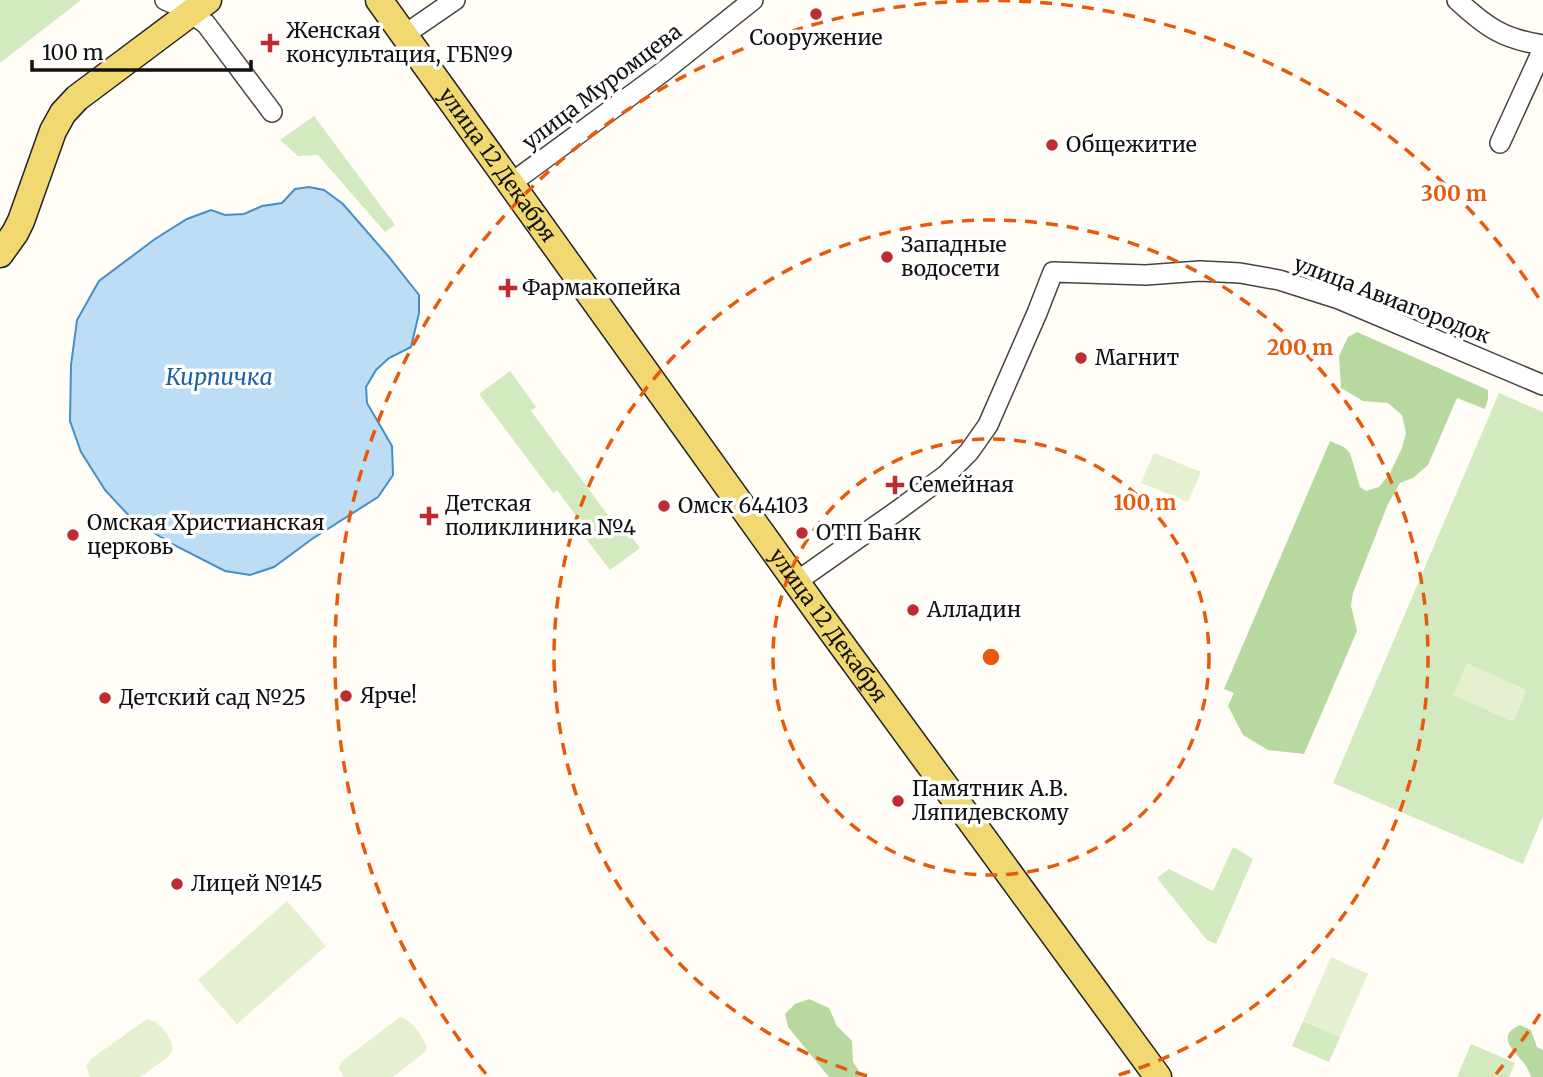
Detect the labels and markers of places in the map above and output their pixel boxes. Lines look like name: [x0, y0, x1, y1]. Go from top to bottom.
marker: Сооружение: [808, 6, 824, 22]
place label: Женская консультация, ГБ№9: [286, 17, 513, 68]
place label: Сооружение: [750, 24, 882, 51]
marker: Женская консультация, ГБ№9: [260, 33, 280, 53]
place label: Общежитие: [1066, 131, 1197, 158]
marker: Общежитие: [1044, 137, 1060, 153]
place label: Западные водосети: [901, 231, 1007, 282]
marker: Западные водосети: [879, 249, 895, 265]
place label: Фармакопейка: [522, 274, 681, 301]
marker: Фармакопейка: [500, 280, 516, 296]
place label: Магнит: [1095, 344, 1180, 371]
marker: Магнит: [1073, 350, 1089, 366]
place label: Семейная: [909, 471, 1014, 498]
marker: Семейная: [887, 477, 903, 493]
place label: Детская поликлиника №4: [445, 490, 636, 541]
place label: Омск 644103: [678, 492, 809, 519]
marker: Омск 644103: [656, 498, 672, 514]
marker: Детская поликлиника №4: [419, 506, 439, 526]
place label: Омская Христианская церковь: [87, 509, 324, 560]
place label: ОТП Банк: [816, 519, 921, 546]
marker: ОТП Банк: [794, 525, 810, 541]
marker: Омская Христианская церковь: [65, 527, 81, 543]
place label: Алладин: [926, 596, 1021, 623]
marker: Алладин: [905, 602, 921, 618]
centre of rings: [979, 645, 1003, 669]
place label: Ярче!: [360, 682, 417, 709]
place label: Детский сад №25: [119, 684, 306, 711]
marker: Ярче!: [338, 688, 354, 704]
marker: Детский сад №25: [97, 690, 113, 706]
place label: Памятник А.В. Ляпидевскому: [912, 775, 1070, 826]
marker: Памятник А.В. Ляпидевскому: [890, 793, 906, 809]
place label: Лицей №145: [191, 870, 323, 897]
marker: Лицей №145: [169, 876, 185, 892]

